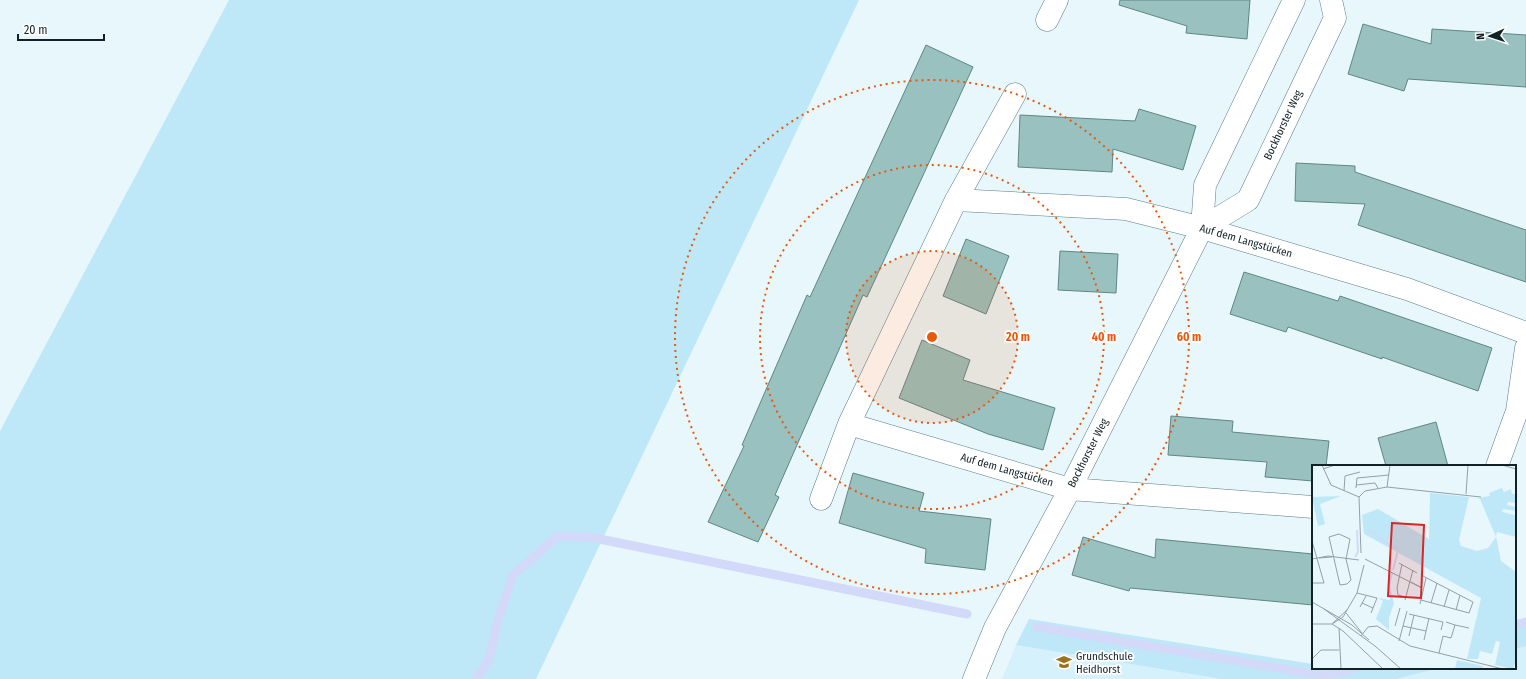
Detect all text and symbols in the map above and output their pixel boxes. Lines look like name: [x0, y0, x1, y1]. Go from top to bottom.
scale bar: [18, 16, 104, 42]
north arrow: [1470, 16, 1510, 56]
text: 20 m: [24, 23, 48, 37]
text: N: [1474, 33, 1487, 40]
street label: Bockhorster Weg: [1261, 87, 1305, 162]
street label: Auf dem Langstücken: [1198, 222, 1294, 260]
centre of rings: [925, 330, 939, 344]
text: 20 m: [1005, 330, 1030, 344]
text: 40 m: [1092, 330, 1116, 344]
text: 60 m: [1177, 330, 1201, 344]
street label: Bockhorster Weg: [1065, 416, 1111, 490]
street label: Auf dem Langstücken: [959, 451, 1055, 489]
inset map: [1312, 465, 1516, 669]
place label: Grundschule Heidhorst: [1076, 650, 1133, 676]
school or university icon: Grundschule Heidhorst: [1055, 653, 1073, 671]

